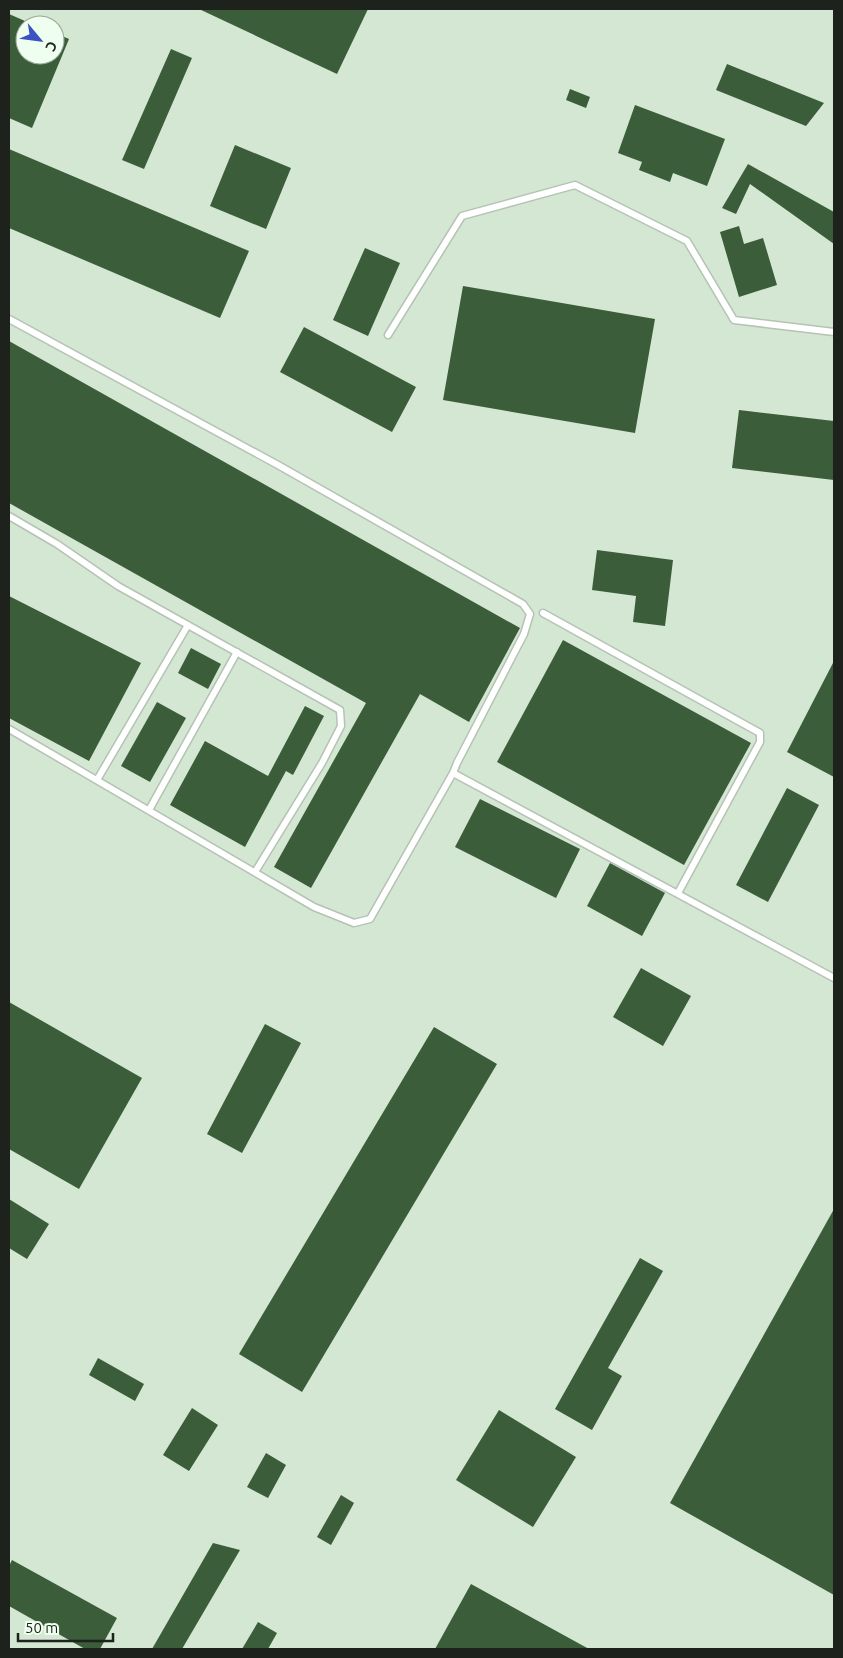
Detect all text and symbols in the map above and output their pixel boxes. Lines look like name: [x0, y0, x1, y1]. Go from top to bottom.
north arrow: [15, 15, 65, 65]
text: С: [42, 39, 61, 54]
scale bar: [18, 1610, 112, 1642]
text: 50 m: [25, 1619, 58, 1636]

